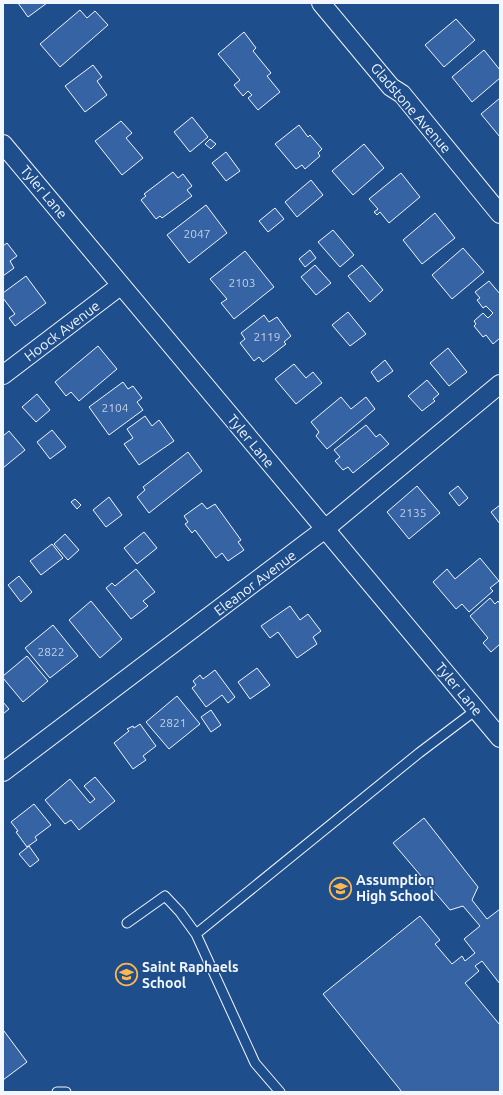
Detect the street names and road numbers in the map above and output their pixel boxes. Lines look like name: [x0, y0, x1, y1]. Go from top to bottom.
street label: Gladstone Avenue: [368, 60, 454, 156]
street label: Tyler Lane: [17, 162, 71, 222]
street label: Hoock Avenue: [21, 298, 103, 364]
street label: Tyler Lane: [224, 411, 278, 471]
street label: Eleanor Avenue: [211, 547, 299, 619]
street label: Tyler Lane: [432, 659, 486, 719]

